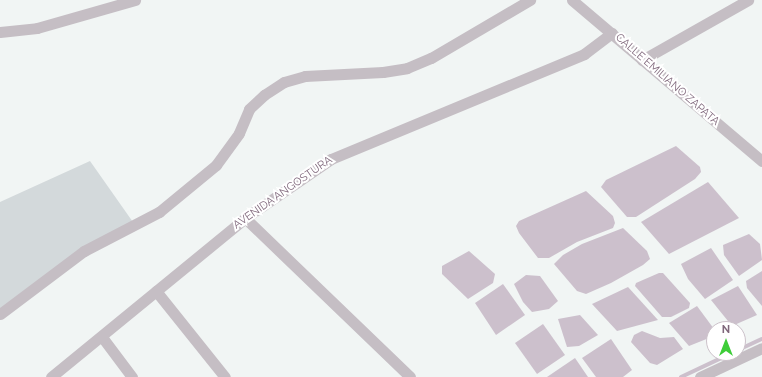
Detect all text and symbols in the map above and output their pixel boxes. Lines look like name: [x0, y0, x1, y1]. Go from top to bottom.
street label: CALLE EMILIANO ZAPATA: [612, 31, 722, 129]
street label: AVENIDA ANGOSTURA: [231, 154, 335, 232]
north arrow: [706, 321, 746, 361]
text: N: [722, 323, 730, 336]

